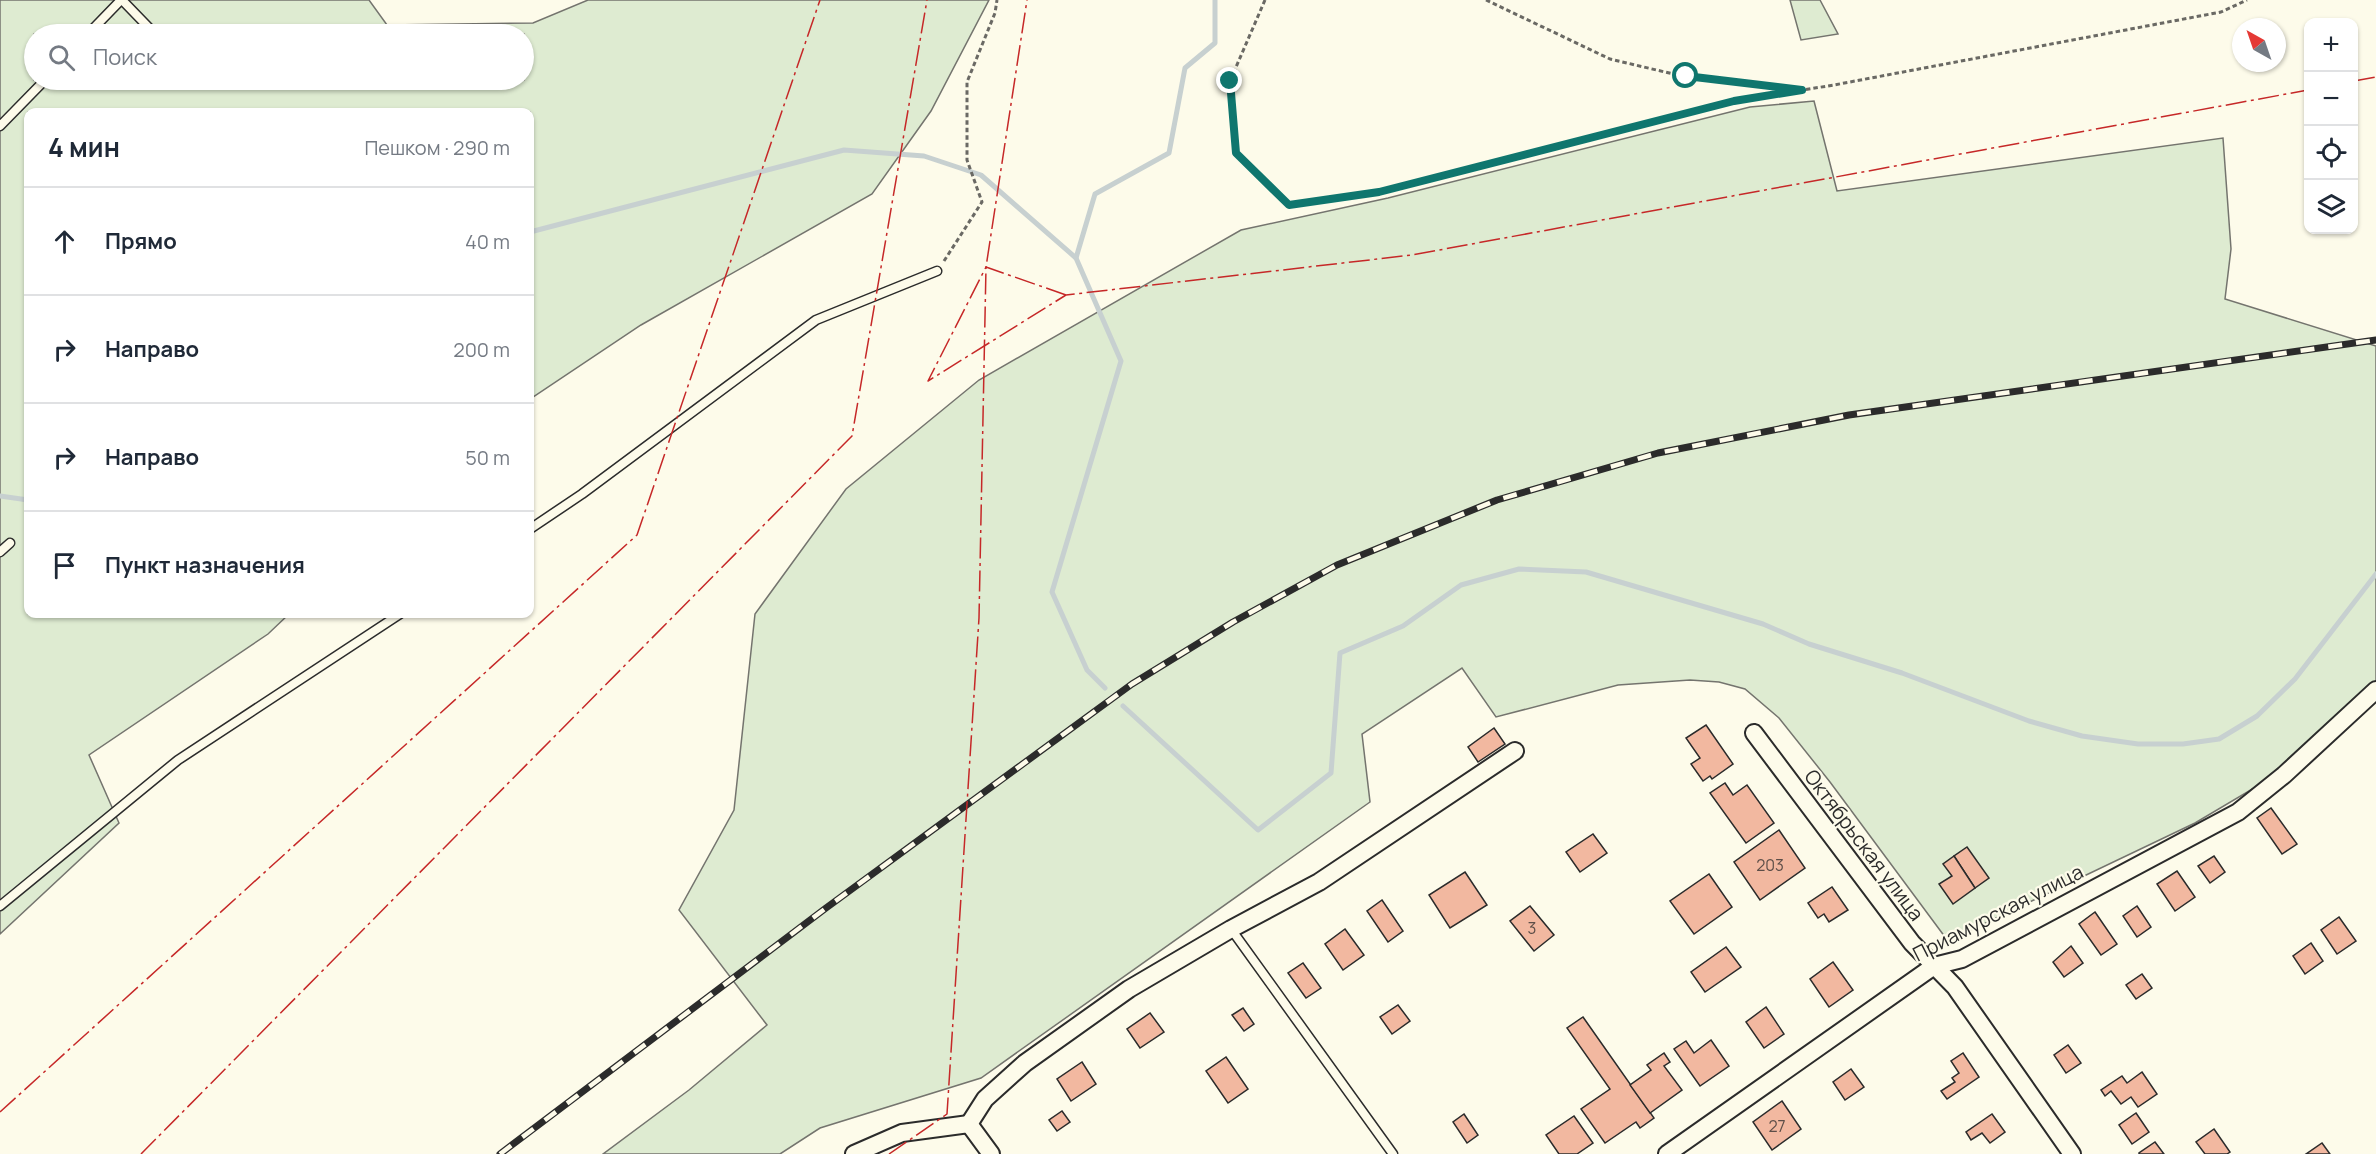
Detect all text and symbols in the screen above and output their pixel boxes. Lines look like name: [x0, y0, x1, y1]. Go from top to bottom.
north arrow: [2232, 18, 2286, 72]
map controls: [2304, 18, 2358, 234]
button: +: [2304, 18, 2358, 72]
search box: [24, 24, 534, 90]
icon: search: [45, 41, 78, 74]
text: Поиск: [93, 42, 157, 72]
route start: [1672, 62, 1698, 88]
route end: [1216, 67, 1242, 93]
button: −: [2304, 72, 2358, 126]
button: locate: [2304, 126, 2358, 180]
text: 4 мин: [48, 129, 120, 165]
text: Пешком · 290 m: [364, 134, 510, 161]
button: layers: [2304, 180, 2358, 234]
icon: ahead: [48, 225, 81, 258]
text: Прямо: [105, 226, 177, 256]
text: 40 m: [465, 228, 510, 255]
icon: right: [48, 333, 81, 366]
text: Направо: [105, 334, 199, 364]
text: 200 m: [453, 336, 510, 363]
icon: right: [48, 441, 81, 474]
text: Направо: [105, 442, 199, 472]
text: 50 m: [465, 444, 510, 471]
icon: arrive: [48, 549, 81, 582]
text: Пункт назначения: [105, 550, 305, 580]
street label: Октябрьская улица: [1799, 763, 1930, 926]
house number: 203: [1756, 854, 1784, 876]
street label: Приамурская улица: [1908, 858, 2088, 967]
house number: 3: [1528, 917, 1536, 939]
house number: 27: [1768, 1115, 1786, 1137]

